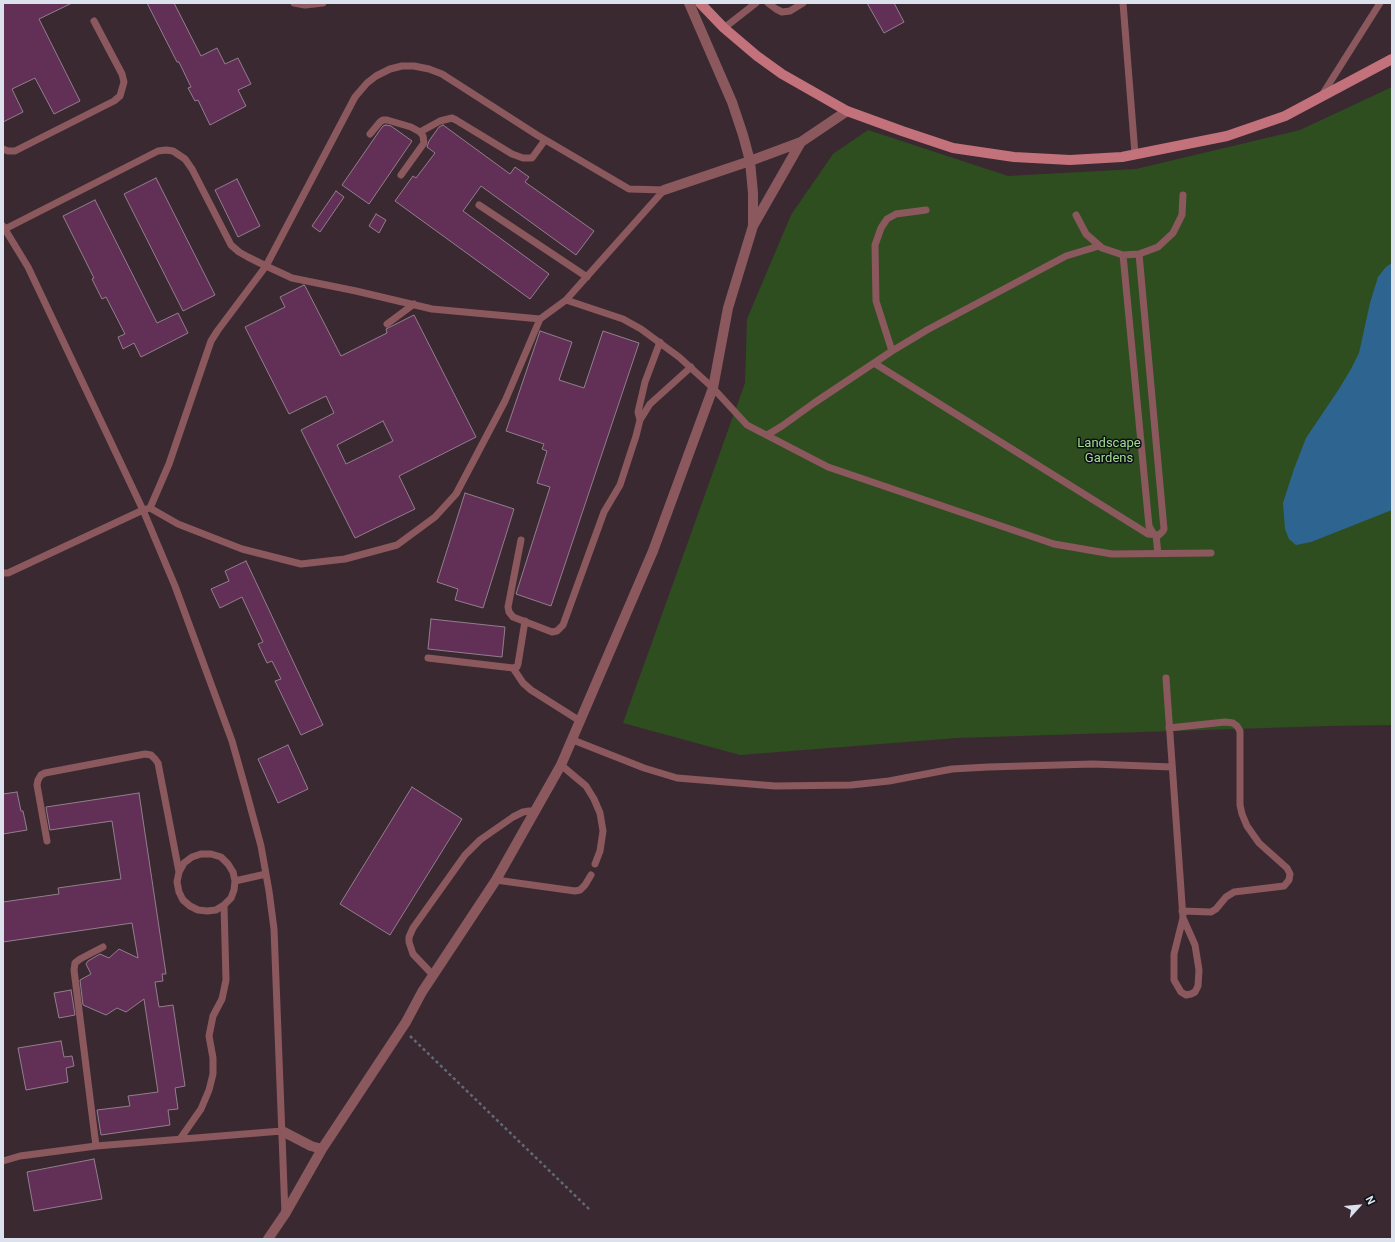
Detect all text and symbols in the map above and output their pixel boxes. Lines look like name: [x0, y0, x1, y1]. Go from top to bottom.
park label: Landscape Gardens: [1077, 436, 1141, 467]
north arrow: [1339, 1186, 1379, 1226]
text: N: [1363, 1194, 1378, 1207]

